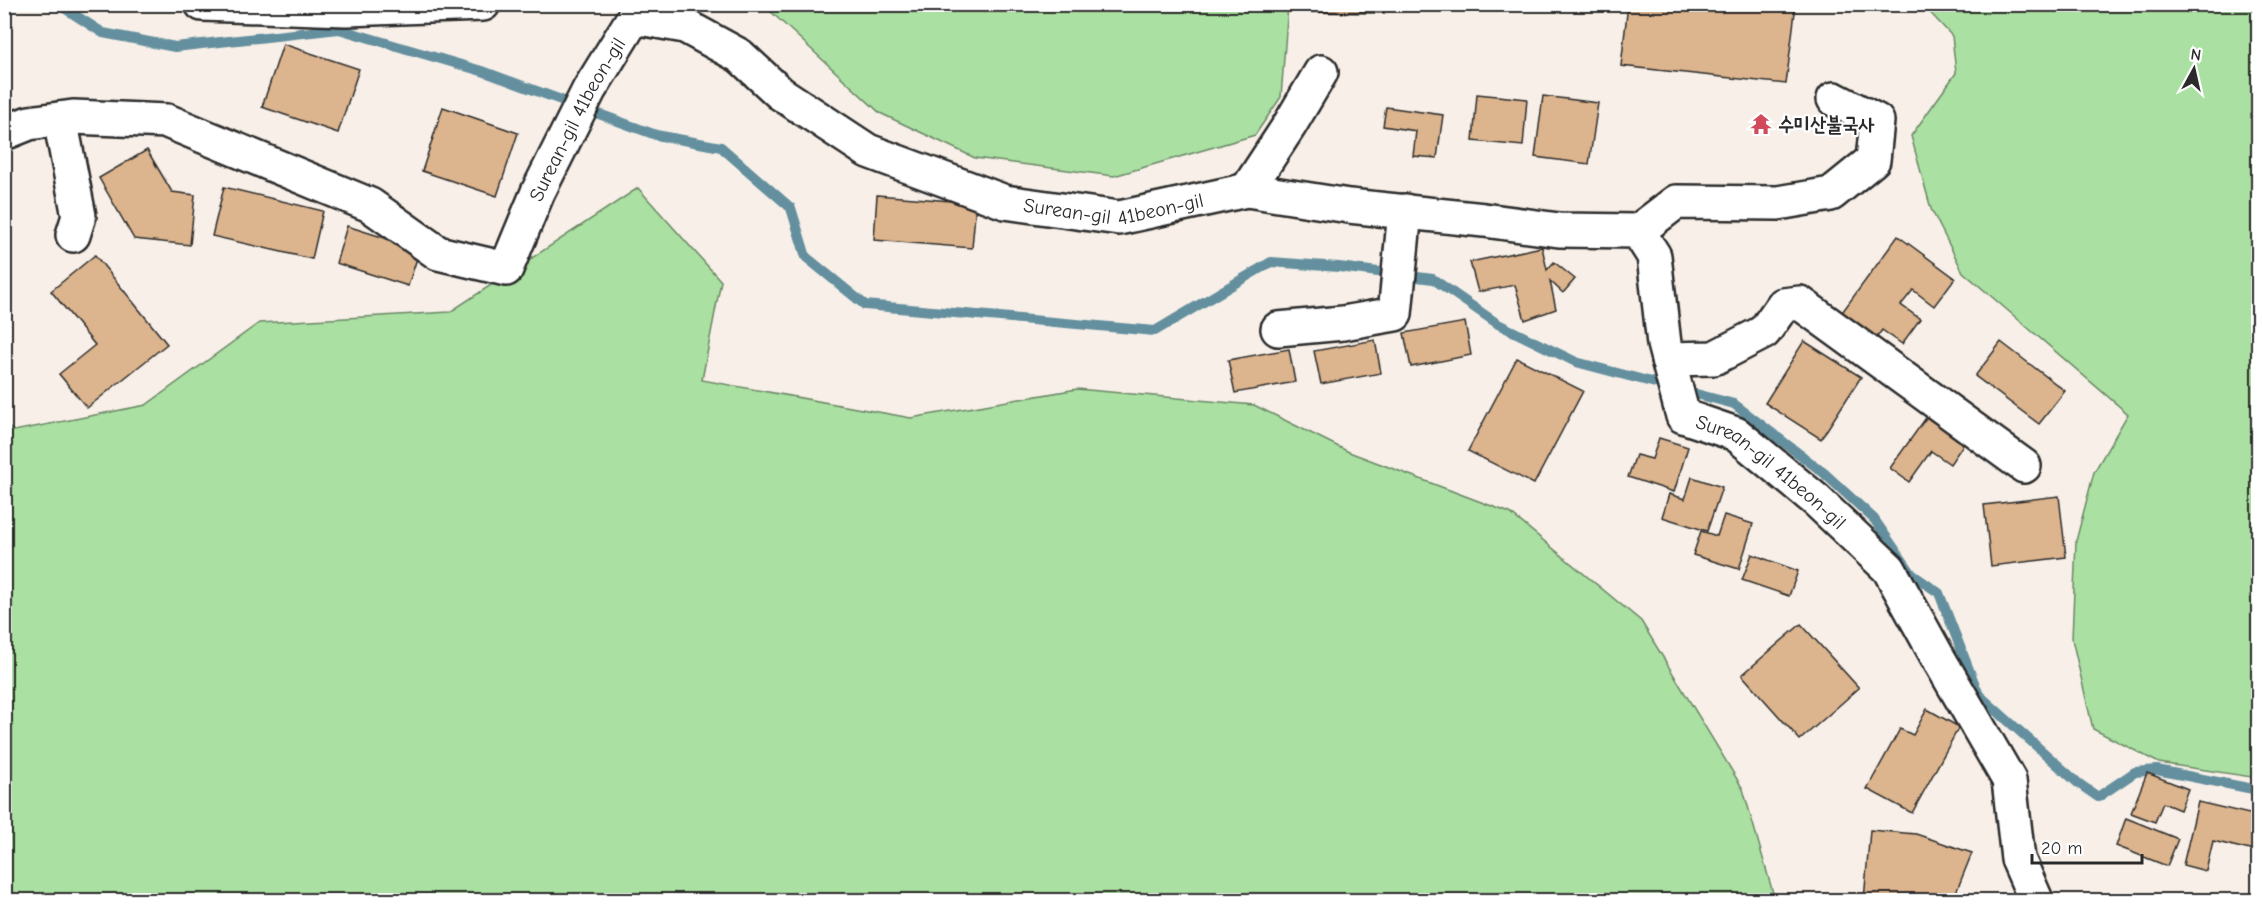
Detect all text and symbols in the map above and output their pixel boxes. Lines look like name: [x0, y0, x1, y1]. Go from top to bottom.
street label: Surean-gil 41beon-gil: [524, 33, 630, 204]
north arrow: [2164, 39, 2224, 99]
text: N: [2190, 45, 2202, 65]
temple icon: 수미산불국사: [1749, 112, 1773, 136]
place label: 수미산불국사: [1778, 113, 1875, 136]
street label: Surean-gil 41beon-gil: [1022, 188, 1206, 230]
street label: Surean-gil 41beon-gil: [1693, 410, 1851, 534]
scale bar: [2032, 827, 2142, 865]
text: 20 m: [2041, 838, 2082, 859]

